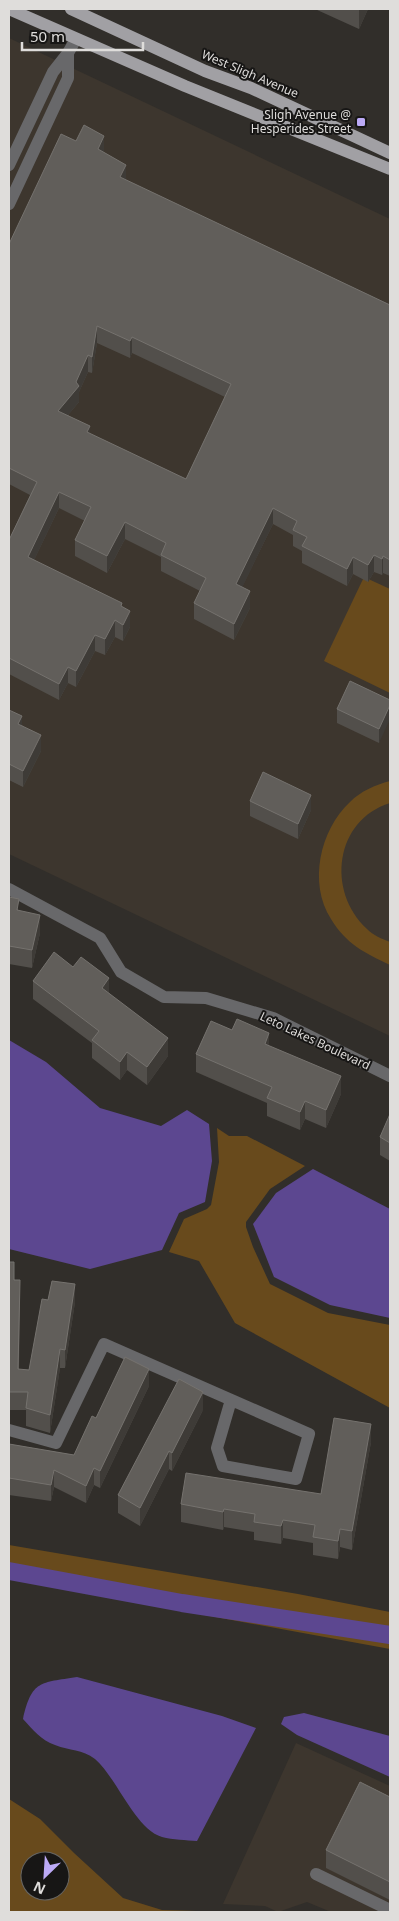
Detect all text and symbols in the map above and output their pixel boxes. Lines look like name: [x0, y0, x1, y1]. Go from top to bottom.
scale bar: [22, 20, 144, 52]
text: 50 m: [30, 26, 65, 46]
street label: West Sligh Avenue: [199, 45, 301, 102]
place label: Sligh Avenue @ Hesperides Street: [251, 106, 352, 137]
marker: Sligh Avenue @ Hesperides Street: [355, 116, 367, 128]
street label: Leto Lakes Boulevard: [257, 1008, 373, 1074]
north arrow: [20, 1851, 70, 1901]
text: N: [30, 1877, 48, 1899]

